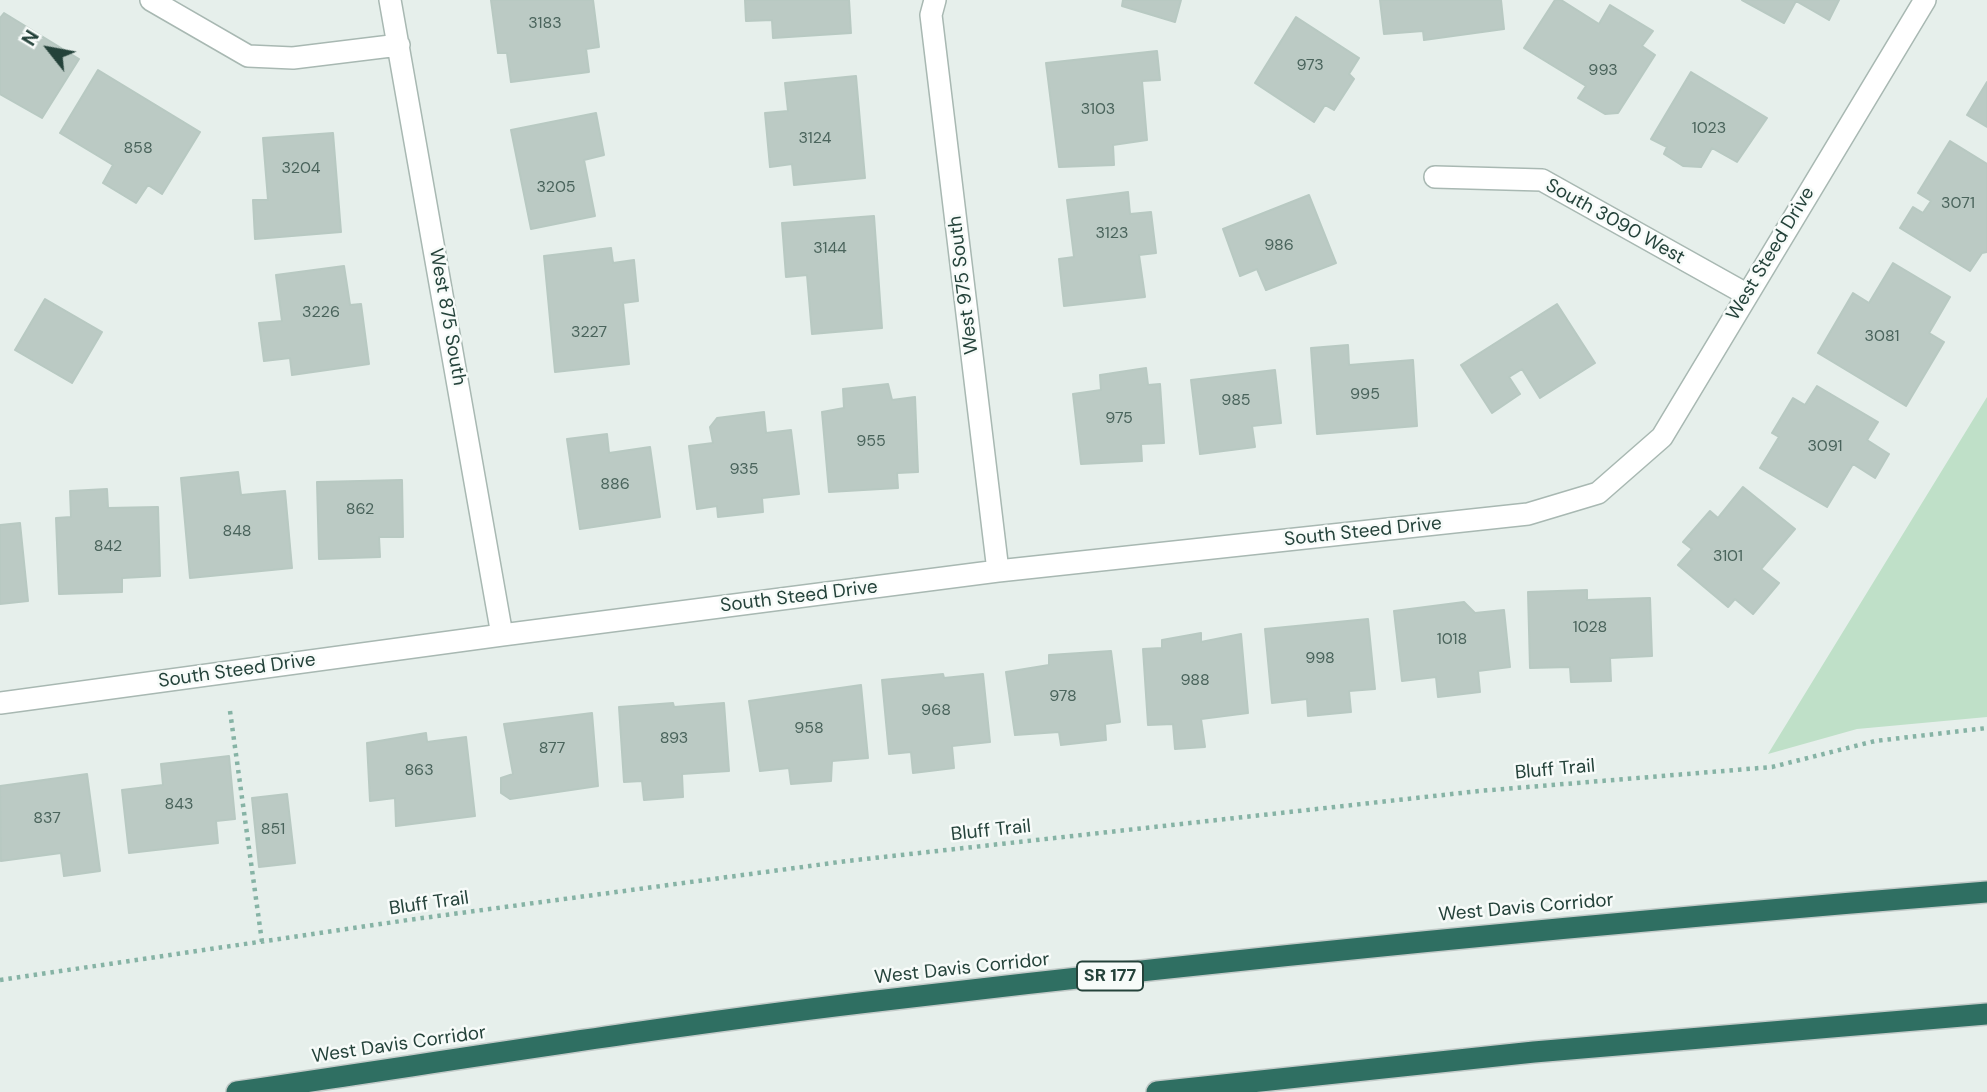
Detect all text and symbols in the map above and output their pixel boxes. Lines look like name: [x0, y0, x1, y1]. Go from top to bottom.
north arrow: [14, 14, 84, 84]
house number: 3183: [528, 14, 562, 34]
text: N: [16, 26, 45, 50]
house number: 973: [1296, 56, 1324, 76]
house number: 993: [1588, 61, 1618, 81]
house number: 3103: [1081, 100, 1115, 120]
house number: 1023: [1692, 119, 1726, 139]
house number: 3124: [799, 129, 831, 149]
house number: 858: [123, 139, 153, 159]
house number: 3204: [281, 159, 321, 179]
street label: South 3090 West: [1541, 174, 1689, 270]
house number: 3205: [536, 178, 576, 198]
street label: West Steed Drive: [1722, 183, 1820, 325]
house number: 3071: [1941, 194, 1975, 214]
street label: West 975 South: [944, 215, 984, 355]
house number: 3123: [1096, 224, 1128, 244]
house number: 986: [1264, 236, 1294, 256]
house number: 3144: [813, 239, 847, 259]
street label: West 875 South: [424, 247, 470, 387]
house number: 3226: [302, 303, 340, 323]
house number: 3227: [571, 323, 607, 343]
house number: 3081: [1865, 327, 1899, 347]
house number: 995: [1350, 385, 1380, 405]
house number: 985: [1221, 391, 1251, 411]
house number: 975: [1105, 409, 1133, 429]
house number: 955: [856, 432, 886, 452]
house number: 3091: [1807, 437, 1843, 457]
house number: 935: [730, 460, 758, 480]
house number: 886: [600, 475, 630, 495]
house number: 862: [346, 500, 374, 520]
street label: South Steed Drive: [1283, 512, 1443, 552]
house number: 848: [222, 522, 252, 542]
house number: 842: [94, 537, 122, 557]
house number: 3101: [1713, 547, 1743, 567]
street label: South Steed Drive: [719, 576, 879, 618]
house number: 1028: [1573, 618, 1607, 638]
house number: 1018: [1437, 630, 1467, 650]
street label: South Steed Drive: [157, 649, 317, 693]
house number: 998: [1305, 649, 1335, 669]
house number: 988: [1180, 671, 1210, 691]
house number: 978: [1049, 687, 1077, 707]
house number: 968: [921, 701, 951, 721]
house number: 958: [794, 719, 824, 739]
house number: 893: [660, 729, 688, 749]
house number: 877: [539, 739, 565, 759]
street label: Bluff Trail: [1514, 755, 1596, 785]
house number: 863: [404, 761, 434, 781]
house number: 843: [165, 795, 193, 815]
house number: 837: [33, 809, 61, 829]
street label: Bluff Trail: [950, 815, 1032, 847]
house number: 851: [261, 820, 285, 840]
street label: Bluff Trail: [388, 887, 470, 921]
street label: West Davis Corridor: [1437, 889, 1615, 927]
street label: West Davis Corridor: [873, 948, 1051, 990]
road number: SR 177: [1077, 961, 1143, 990]
street label: West Davis Corridor: [310, 1021, 488, 1069]

